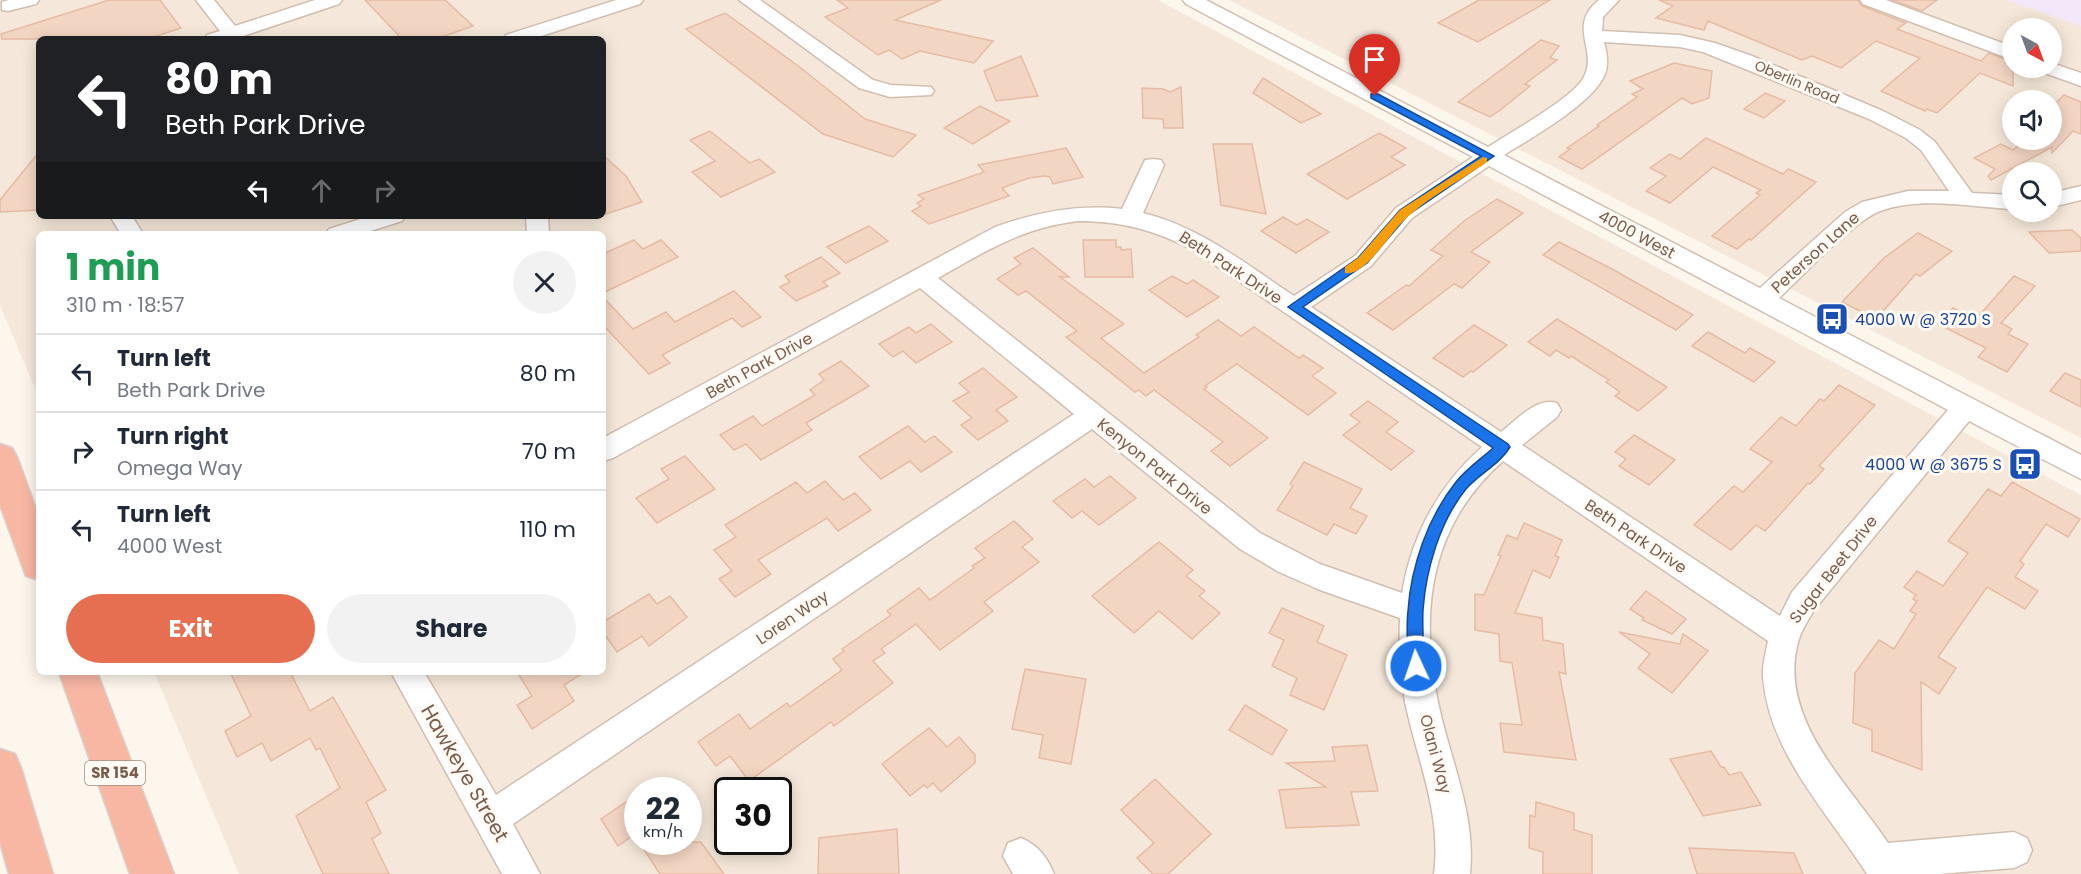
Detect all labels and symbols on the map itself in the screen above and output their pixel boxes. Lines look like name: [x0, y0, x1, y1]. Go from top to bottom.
north arrow: [2002, 18, 2062, 78]
pin: [1349, 34, 1400, 96]
street label: Oberlin Road: [1752, 55, 1842, 109]
street label: 4000 West: [1594, 205, 1679, 264]
street label: Peterson Lane: [1766, 206, 1865, 298]
street label: Beth Park Drive: [1175, 225, 1287, 309]
bus stop icon: 4000 W @ 3720 S: [1814, 301, 1850, 337]
place label: 4000 W @ 3720 S: [1855, 308, 1991, 331]
street label: Beth Park Drive: [702, 327, 817, 404]
street label: Kenyon Park Drive: [1092, 413, 1217, 520]
bus stop icon: 4000 W @ 3675 S: [2007, 446, 2043, 482]
place label: 4000 W @ 3675 S: [1865, 453, 2002, 476]
street label: Beth Park Drive: [1580, 494, 1691, 579]
street label: Sugar Beet Drive: [1784, 510, 1883, 628]
street label: Loren Way: [751, 585, 833, 650]
position arrow: [1384, 634, 1448, 698]
street label: Hawkeye Street: [414, 699, 516, 847]
street label: Olani Way: [1414, 712, 1457, 796]
road number: SR 154: [85, 761, 145, 785]
speed limit sign: 30: [714, 777, 792, 855]

